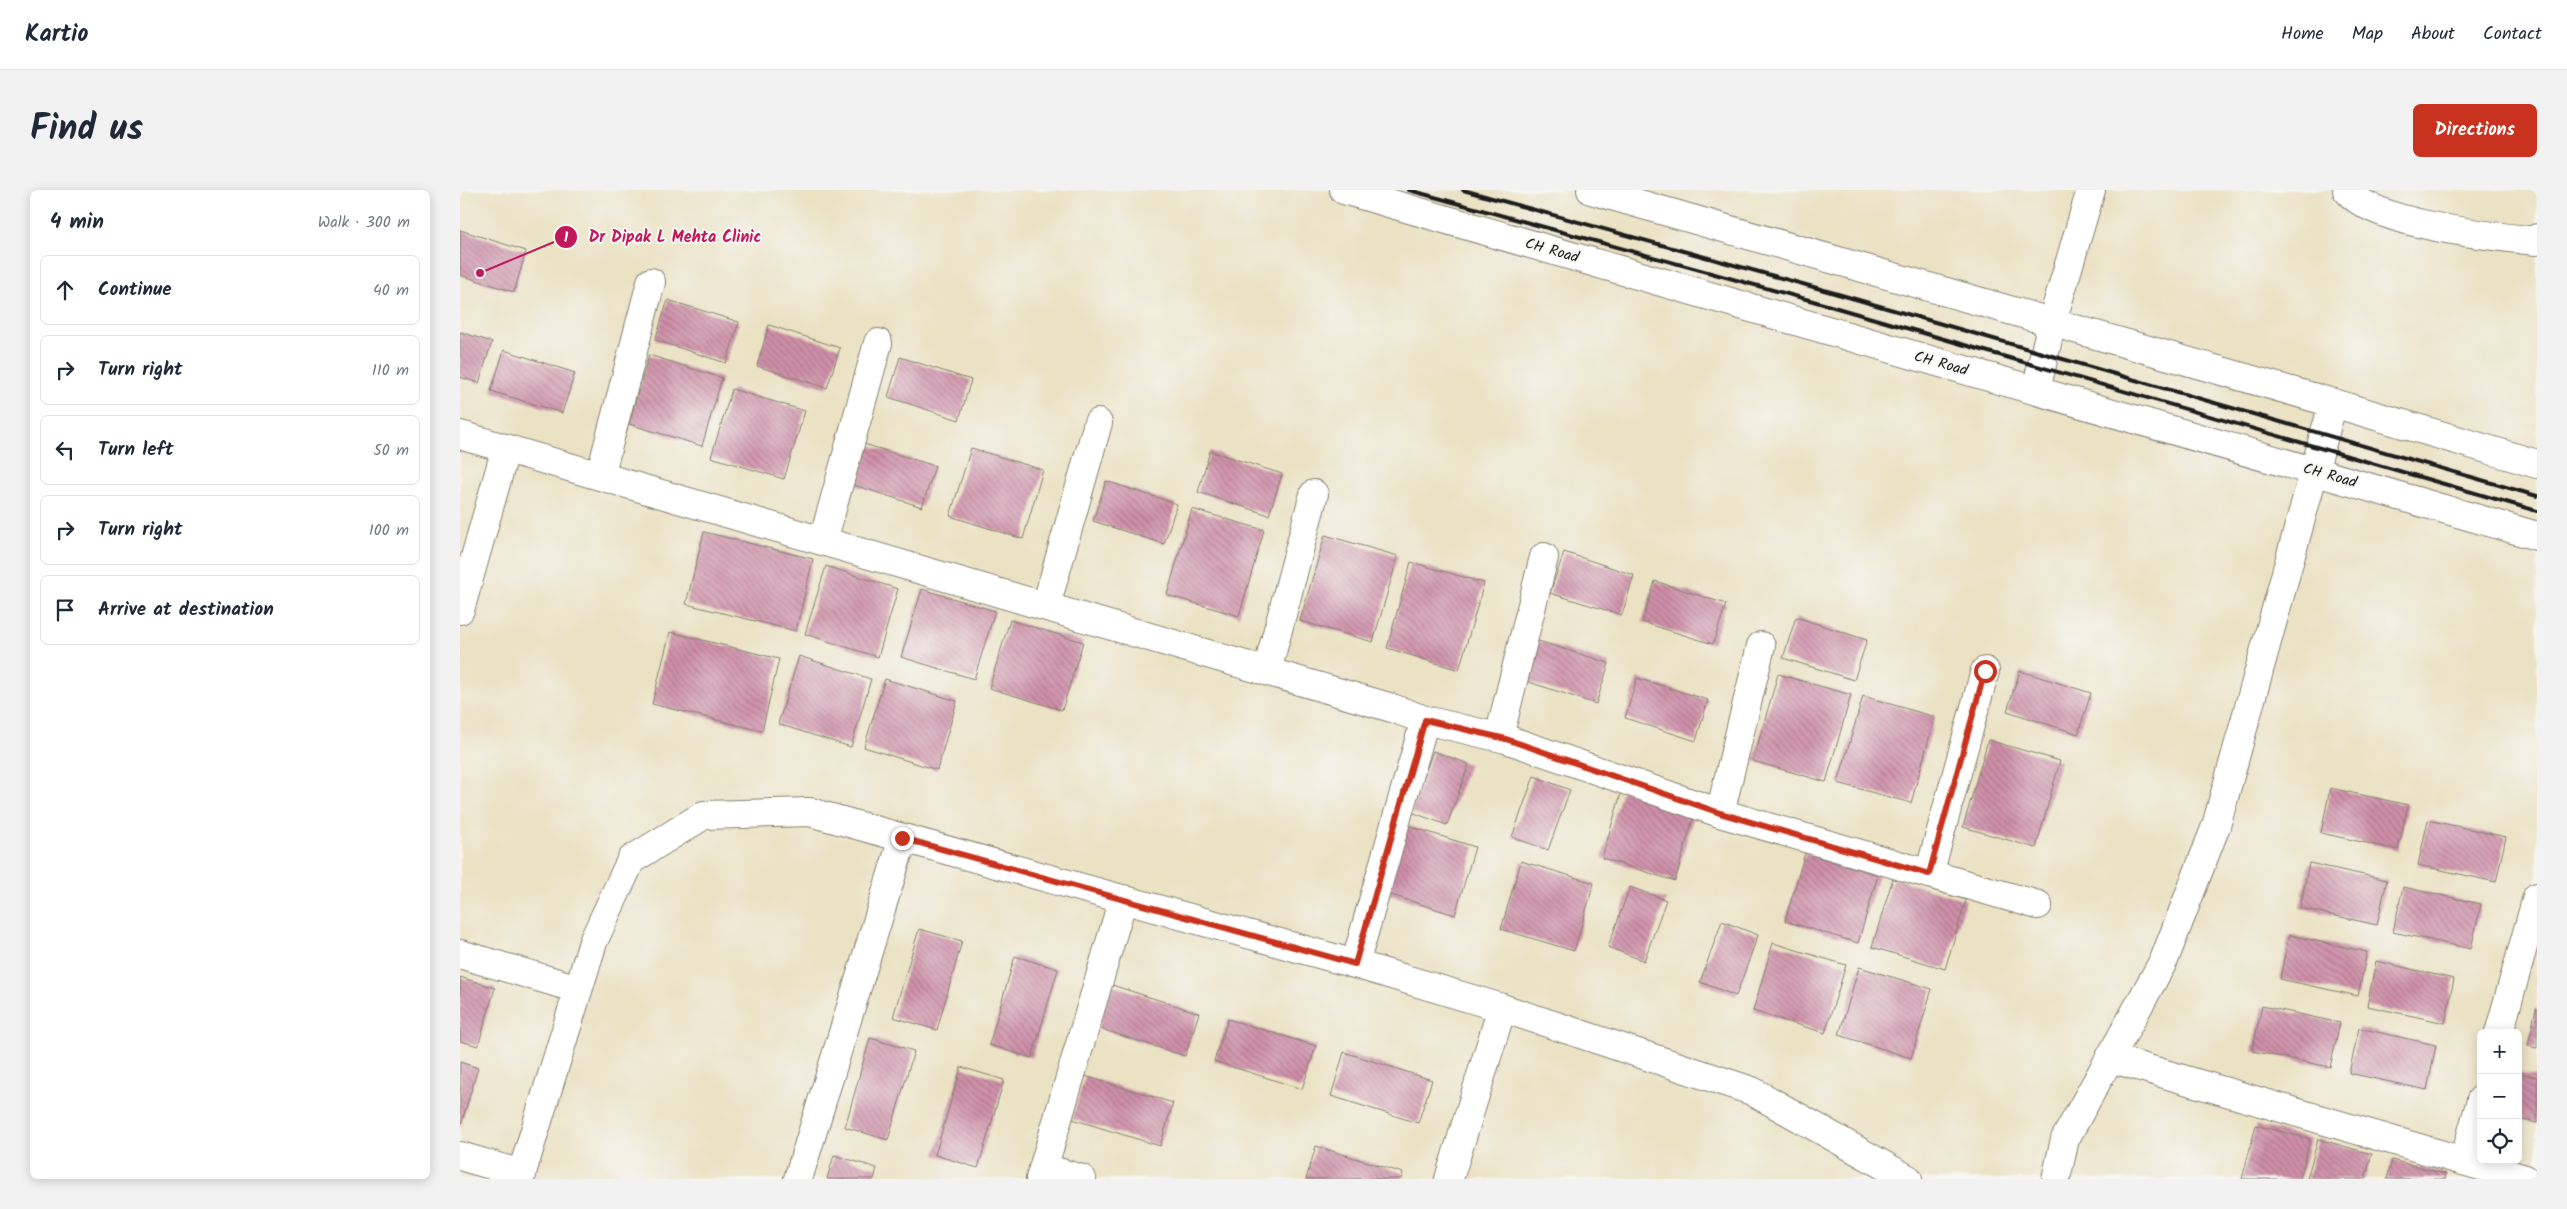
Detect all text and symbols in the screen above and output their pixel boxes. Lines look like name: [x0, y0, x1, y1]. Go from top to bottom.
text: Kartio: [25, 15, 88, 54]
text: Home: [2281, 20, 2324, 49]
text: Map: [2352, 20, 2383, 49]
text: About: [2411, 20, 2455, 49]
text: Contact: [2483, 20, 2542, 49]
text: Find us: [30, 102, 143, 158]
button: Directions: [2413, 104, 2537, 157]
text: 4 min: [50, 206, 104, 239]
text: Walk · 300 m: [318, 210, 410, 235]
callout: Dr Dipak L Mehta Clinic: [553, 221, 771, 252]
text: Dr Dipak L Mehta Clinic: [589, 225, 761, 250]
text: 1: [564, 226, 569, 250]
street label: CH Road: [1522, 232, 1582, 270]
text: Continue: [98, 275, 171, 305]
icon: ahead: [51, 276, 79, 304]
text: 40 m: [373, 278, 409, 303]
street label: CH Road: [1911, 345, 1971, 383]
text: Turn right: [98, 355, 183, 385]
icon: right: [51, 356, 79, 384]
text: 110 m: [372, 358, 409, 383]
text: Turn left: [98, 435, 173, 465]
icon: left: [51, 436, 79, 464]
text: 50 m: [373, 438, 409, 463]
street label: CH Road: [2300, 457, 2360, 495]
text: Turn right: [98, 515, 183, 545]
icon: right: [51, 516, 79, 544]
text: 100 m: [369, 518, 409, 543]
text: Arrive at destination: [98, 595, 274, 625]
icon: arrive: [51, 596, 79, 624]
route start: [1974, 660, 1997, 683]
route end: [891, 827, 914, 850]
map controls: [2477, 1029, 2522, 1164]
button: +: [2477, 1029, 2522, 1074]
button: −: [2477, 1074, 2522, 1119]
button: locate: [2477, 1119, 2522, 1164]

